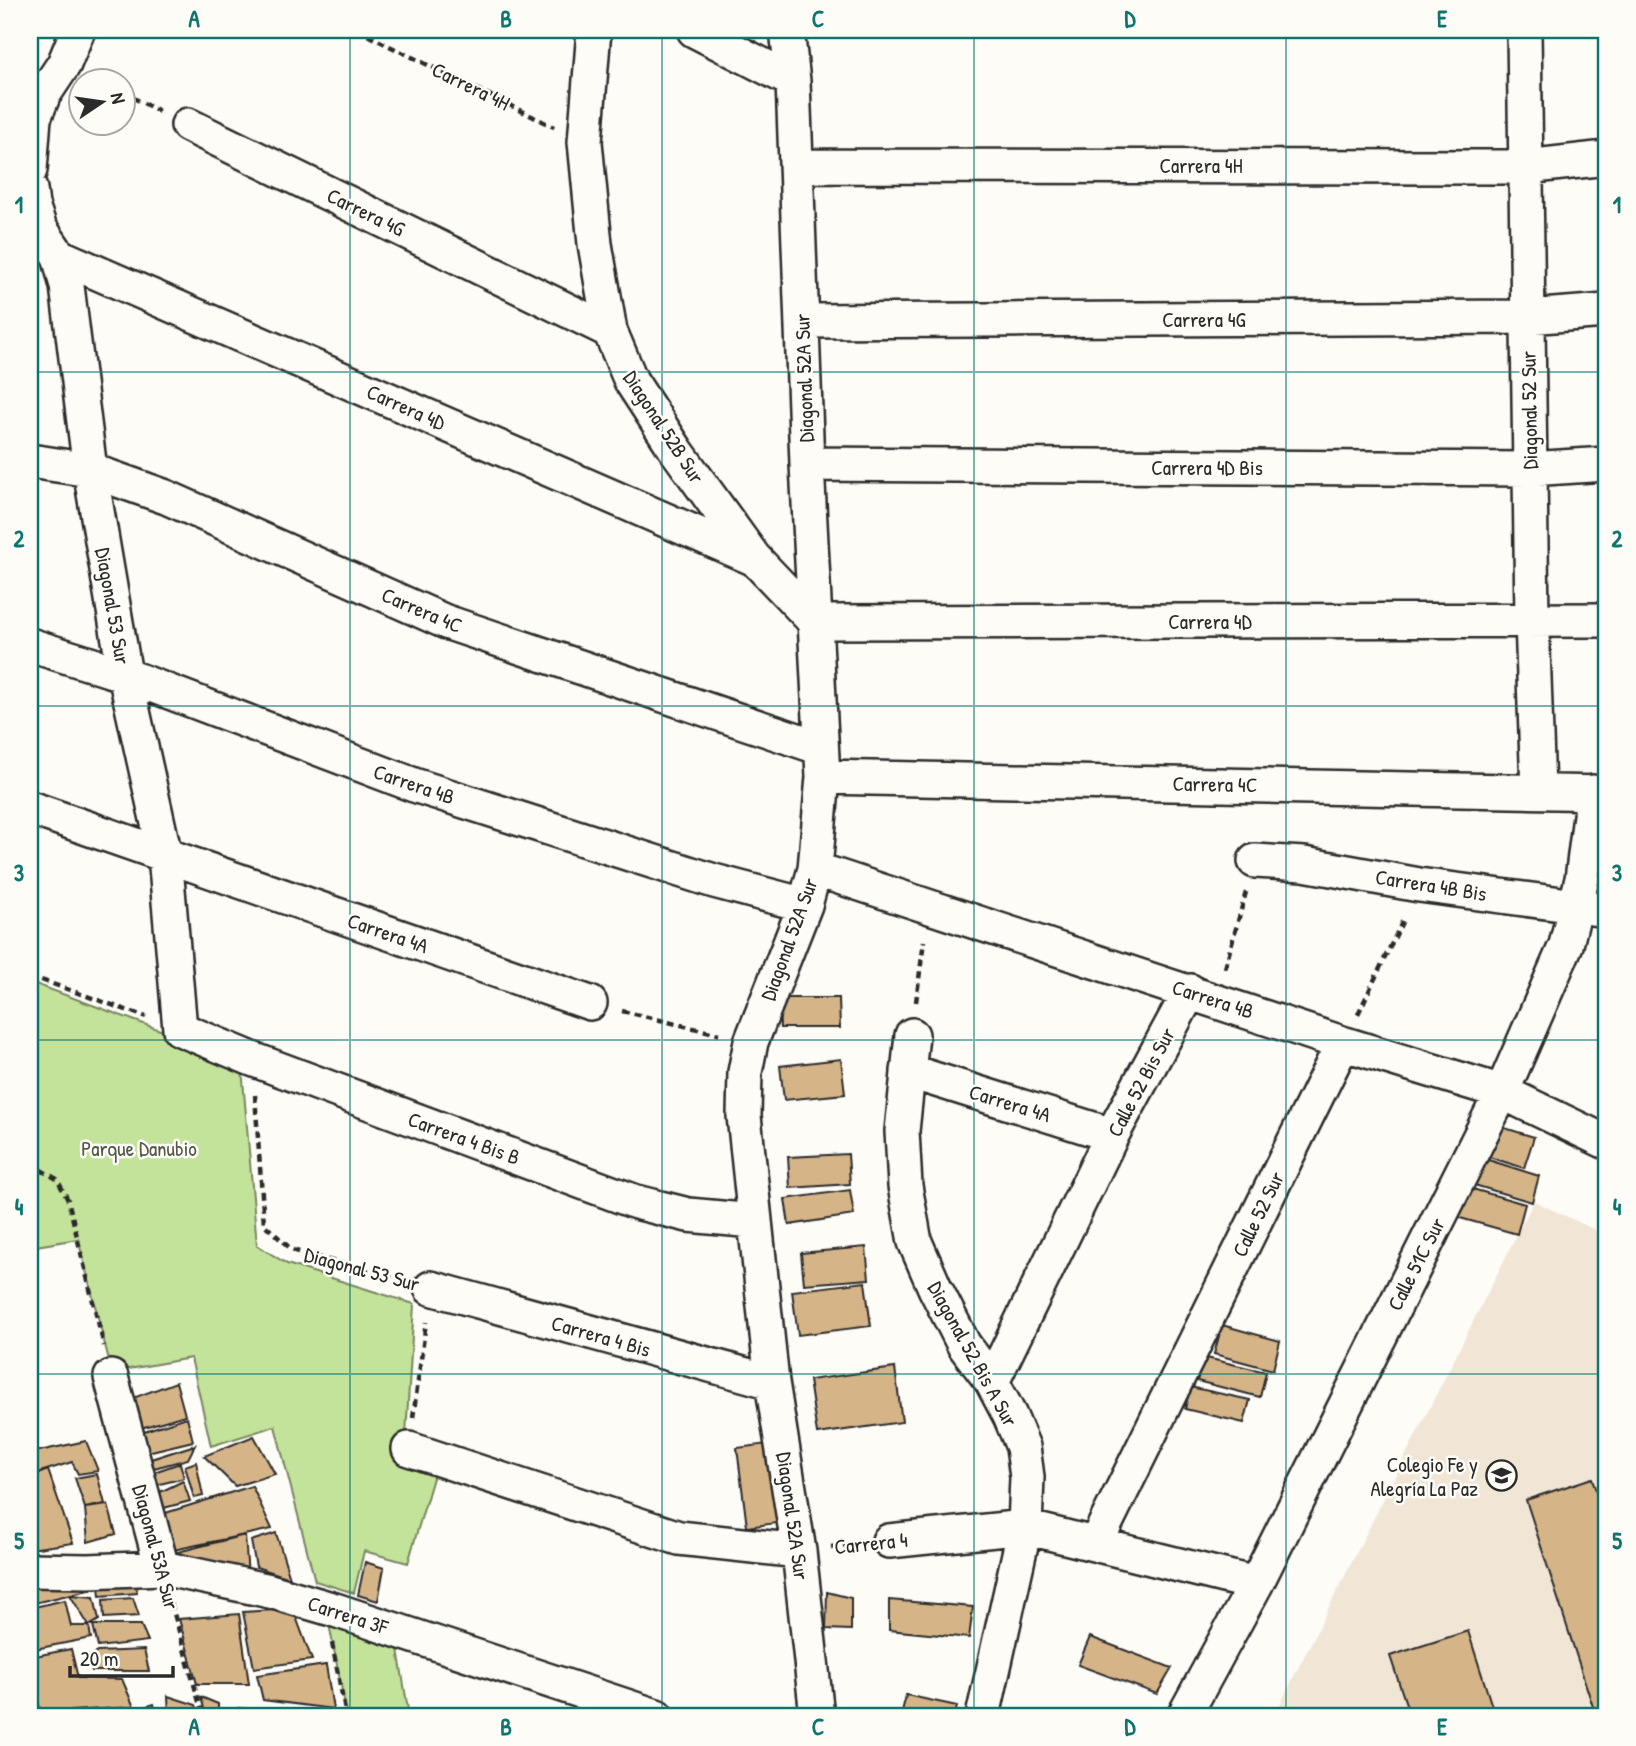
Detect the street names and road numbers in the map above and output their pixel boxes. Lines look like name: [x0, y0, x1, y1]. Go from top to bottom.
street label: Carrera 4H: [427, 55, 515, 117]
street label: Carrera 4H: [1159, 151, 1243, 180]
street label: Carrera 4G: [322, 181, 410, 243]
street label: Carrera 4G: [1162, 305, 1246, 334]
street label: Diagonal 52A Sur: [787, 313, 821, 443]
street label: Diagonal 52 Sur: [1513, 350, 1545, 470]
street label: Diagonal 52B Sur: [617, 365, 711, 489]
street label: Carrera 4D: [362, 377, 450, 437]
street label: Carrera 4D Bis: [1151, 453, 1263, 482]
street label: Diagonal 53 Sur: [88, 545, 138, 667]
street label: Carrera 4C: [377, 580, 467, 640]
street label: Carrera 4D: [1168, 607, 1252, 636]
street label: Carrera 4B: [370, 757, 458, 811]
street label: Carrera 4C: [1172, 769, 1258, 799]
street label: Carrera 4B Bis: [1373, 862, 1489, 908]
street label: Diagonal 52A Sur: [753, 874, 825, 1004]
street label: Carrera 4A: [344, 906, 432, 960]
street label: Carrera 4B: [1169, 972, 1257, 1026]
street label: Calle 52 Bis Sur: [1100, 1022, 1182, 1142]
street label: Carrera 4A: [966, 1077, 1054, 1129]
street label: Carrera 4 Bis B: [404, 1104, 524, 1172]
street label: Calle 52 Sur: [1225, 1166, 1291, 1262]
street label: Calle 51C Sur: [1380, 1212, 1452, 1316]
street label: Diagonal 53 Sur: [301, 1240, 423, 1298]
street label: Diagonal 52 Bis A Sur: [921, 1276, 1025, 1432]
street label: Carrera 4 Bis: [548, 1308, 654, 1364]
street label: Diagonal 52A Sur: [770, 1450, 816, 1582]
street label: Diagonal 53A Sur: [125, 1481, 187, 1613]
street label: Carrera 4: [833, 1525, 909, 1561]
street label: Carrera 3F: [304, 1588, 393, 1642]

